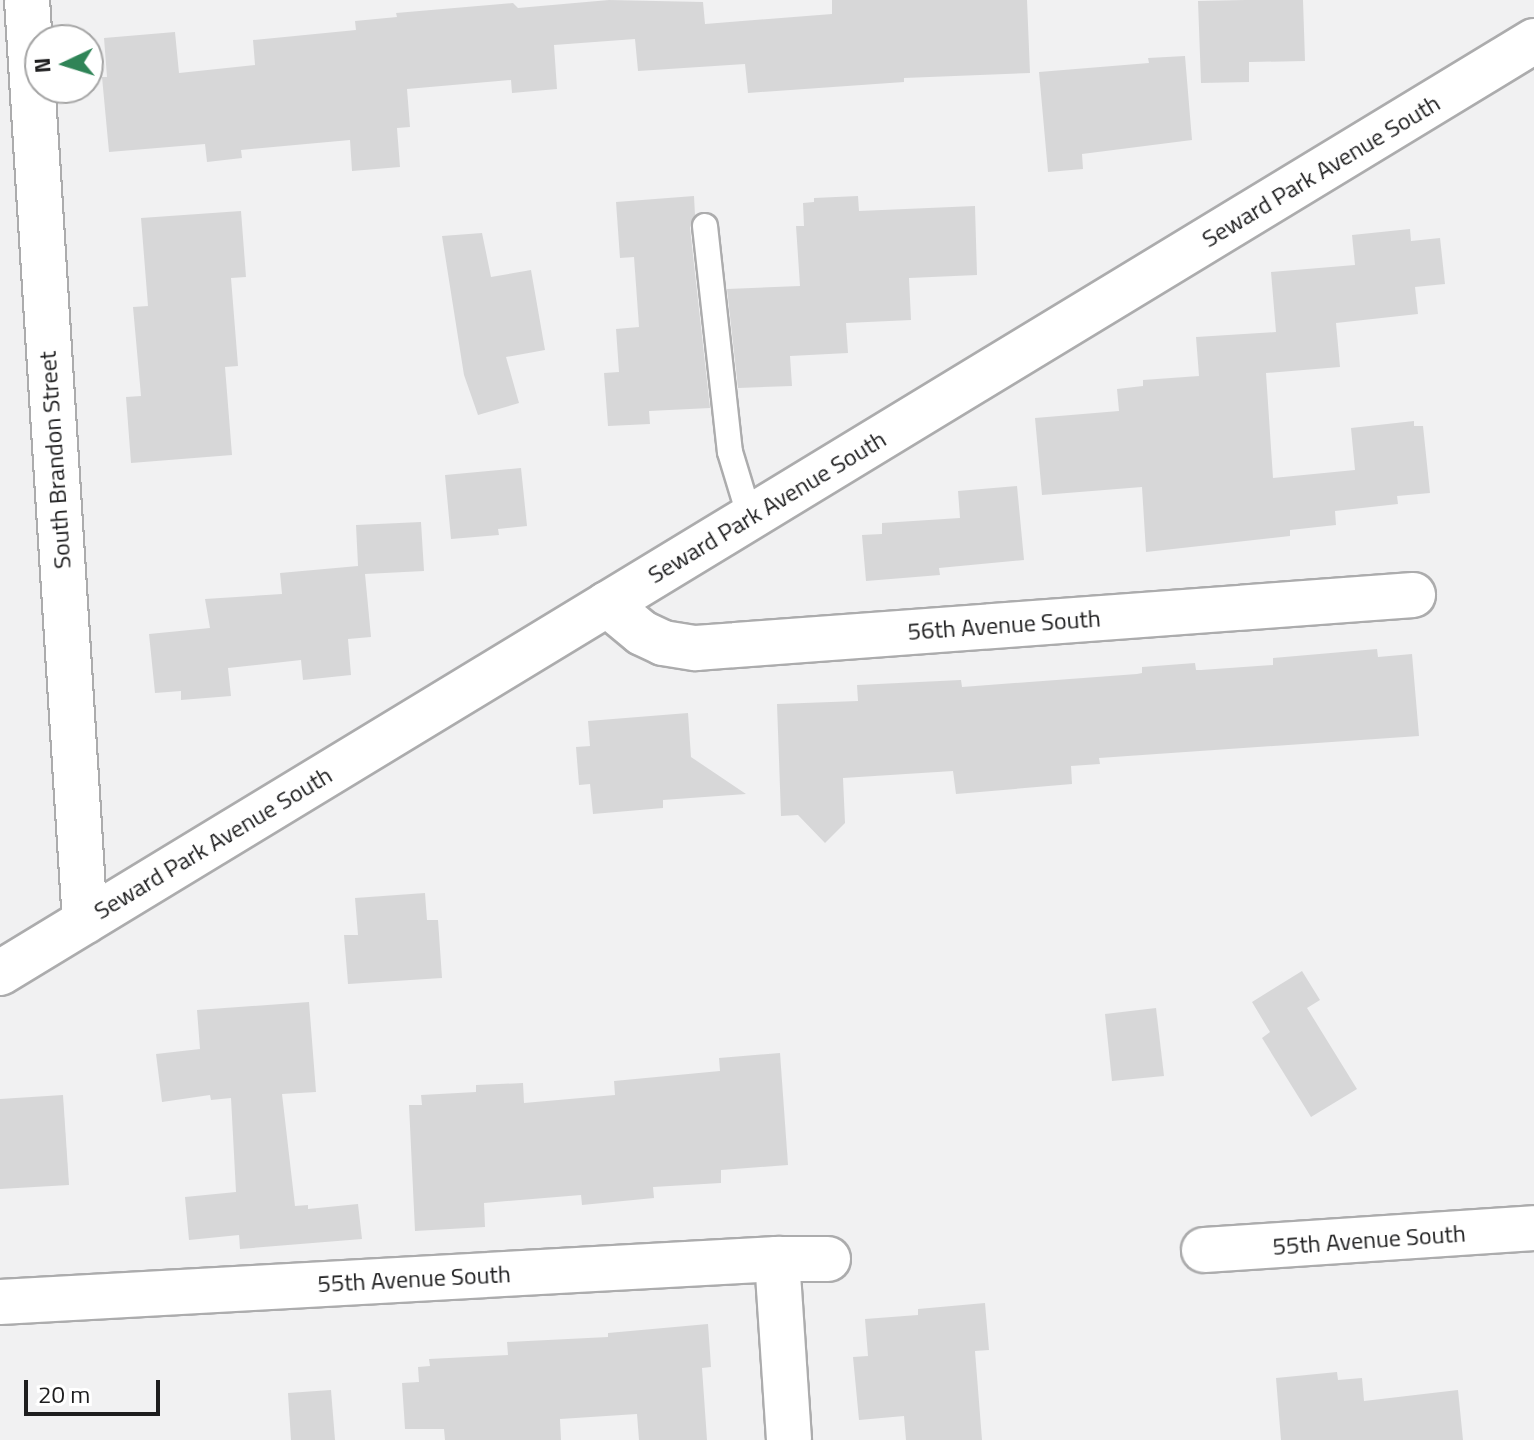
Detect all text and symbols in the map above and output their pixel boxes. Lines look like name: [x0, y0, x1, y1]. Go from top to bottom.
north arrow: [24, 24, 104, 104]
text: N: [25, 57, 60, 74]
street label: Seward Park Avenue South: [1197, 88, 1445, 254]
street label: South Brandon Street: [33, 350, 77, 570]
street label: Seward Park Avenue South: [643, 424, 891, 590]
street label: 56th Avenue South: [906, 604, 1102, 646]
street label: Seward Park Avenue South: [89, 760, 337, 926]
street label: 55th Avenue South: [1271, 1219, 1467, 1261]
street label: 55th Avenue South: [317, 1260, 511, 1298]
scale bar: [28, 1364, 164, 1414]
text: 20 m: [38, 1376, 90, 1412]

